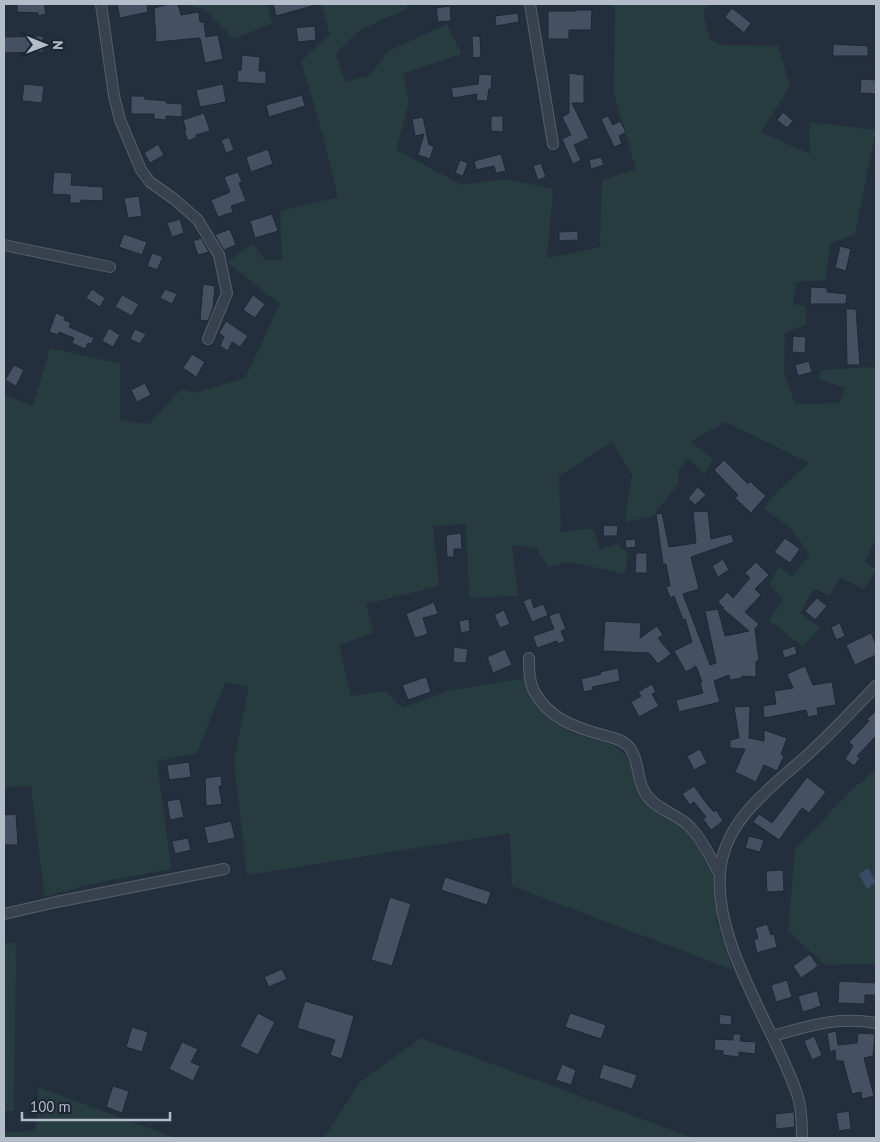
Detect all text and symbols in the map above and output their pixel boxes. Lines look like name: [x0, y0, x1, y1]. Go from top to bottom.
north arrow: [20, 20, 70, 70]
text: N: [49, 40, 67, 50]
scale bar: [22, 1090, 170, 1122]
text: 100 m: [30, 1097, 71, 1116]

